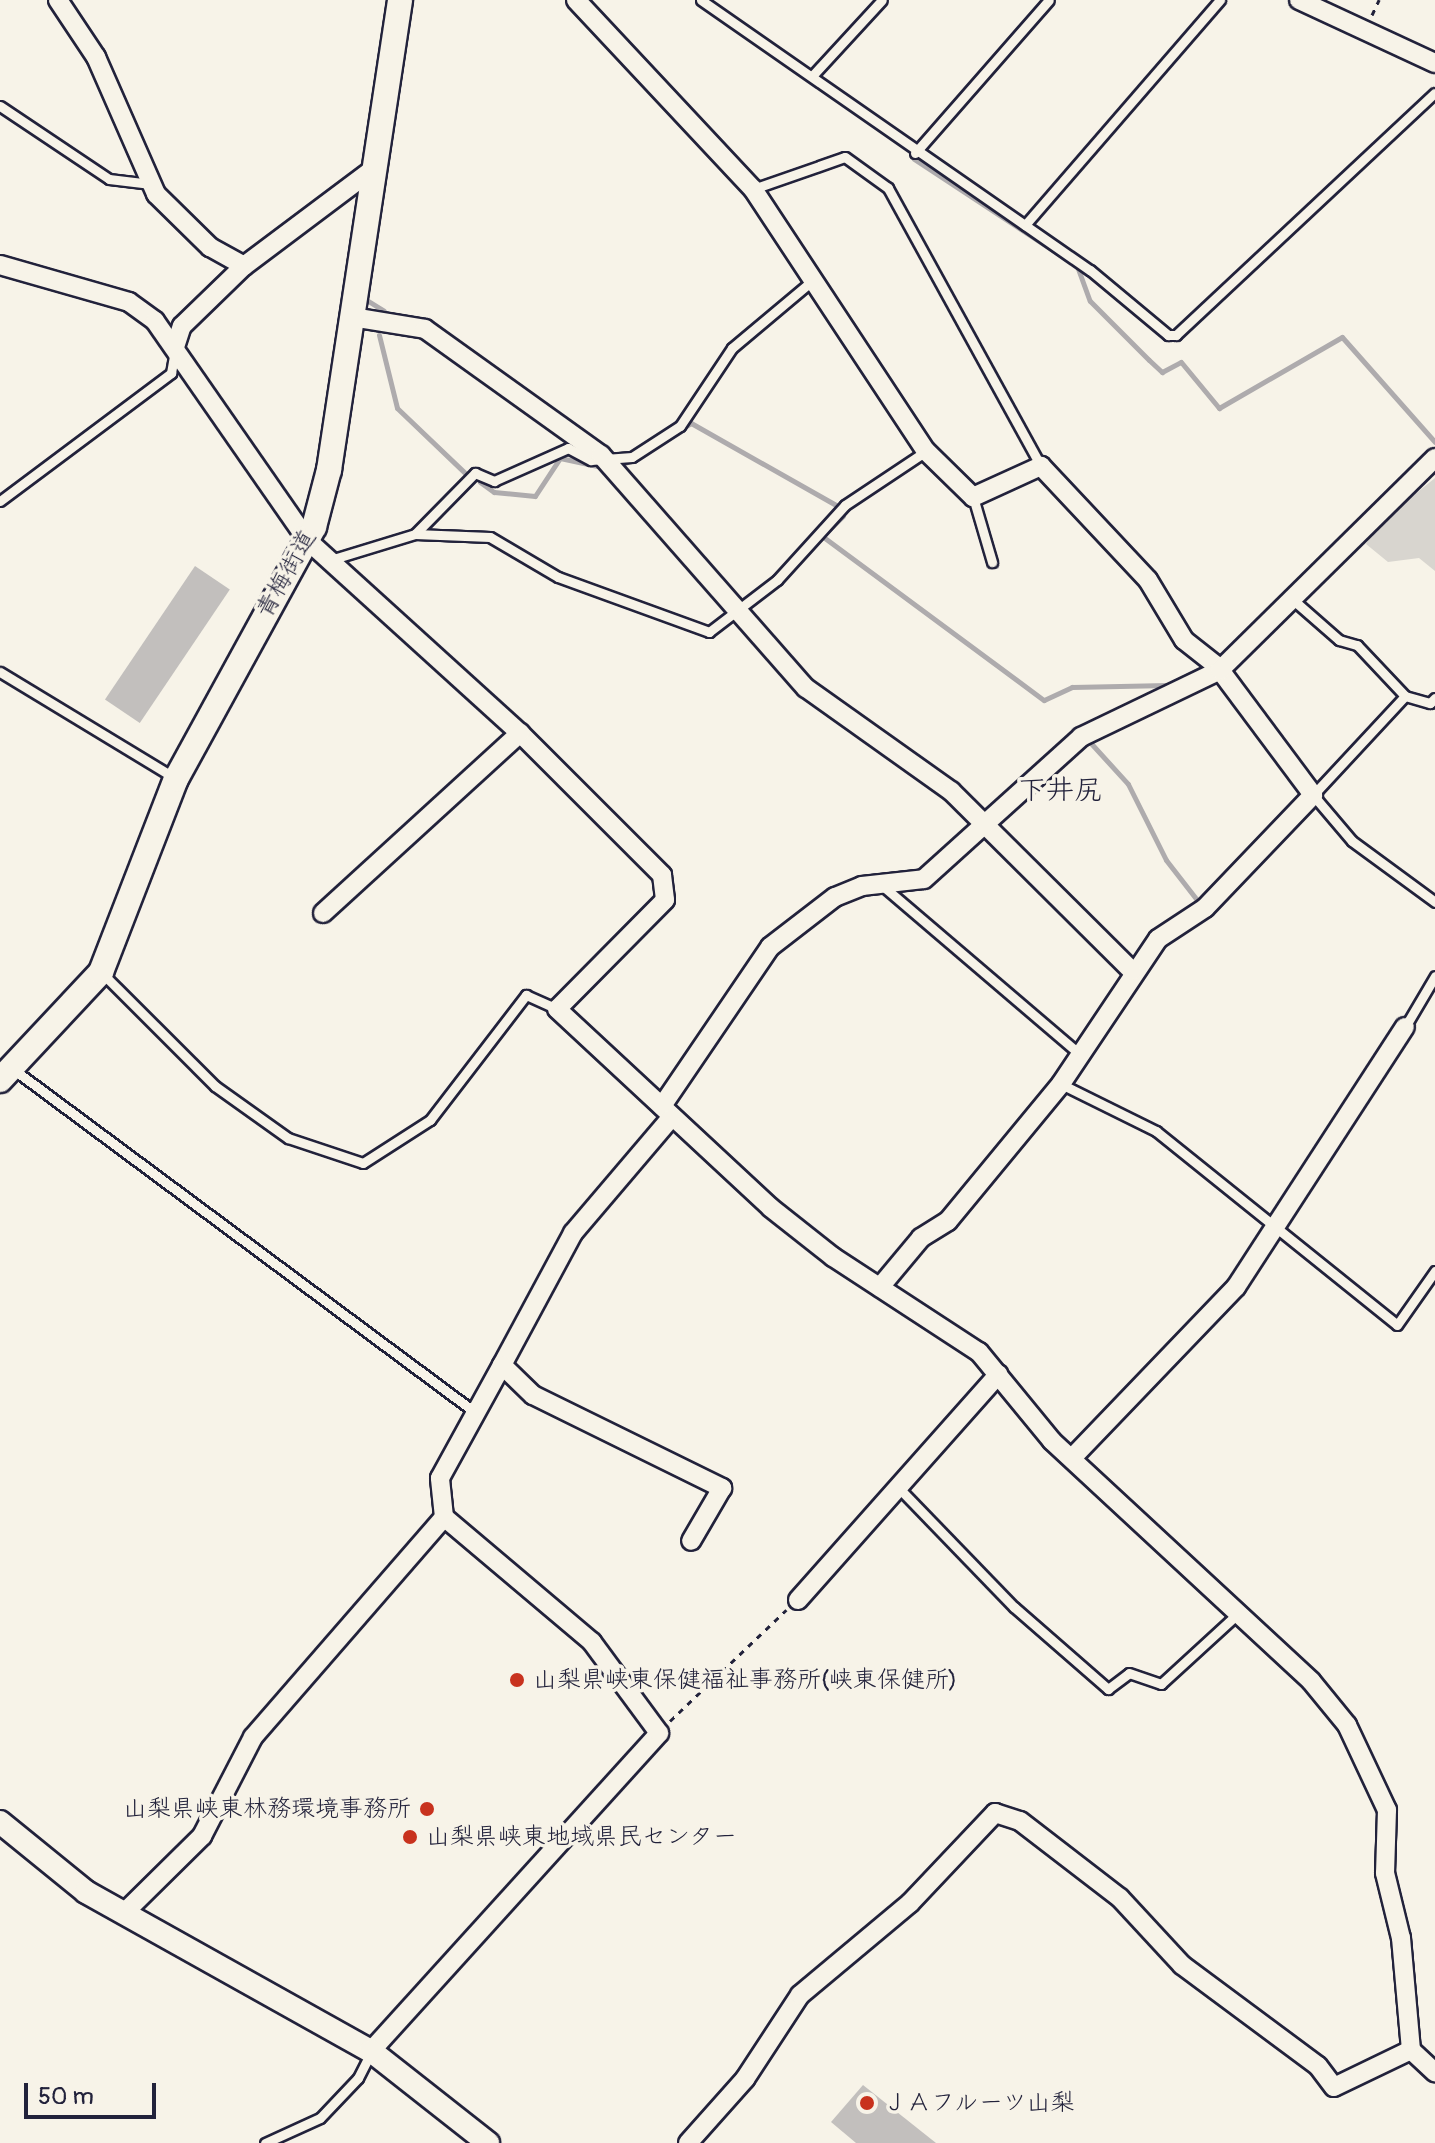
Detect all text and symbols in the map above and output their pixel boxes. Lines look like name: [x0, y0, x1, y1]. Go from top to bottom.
street label: 青梅街道: [250, 525, 322, 623]
district label: 下井尻: [1018, 774, 1102, 808]
place label: 山梨県峡東保健福祉事務所(峡東保健所): [533, 1666, 957, 1694]
marker: 山梨県峡東保健福祉事務所(峡東保健所): [508, 1671, 526, 1689]
place label: 山梨県峡東林務環境事務所: [123, 1795, 411, 1823]
marker: 山梨県峡東林務環境事務所: [418, 1800, 436, 1818]
place label: 山梨県峡東地域県民センター: [426, 1823, 738, 1851]
marker: 山梨県峡東地域県民センター: [401, 1828, 419, 1846]
scale bar: [28, 2067, 160, 2117]
text: 50 m: [38, 2082, 94, 2111]
place label: ＪＡフルーツ山梨: [883, 2089, 1076, 2117]
marker: ＪＡフルーツ山梨: [858, 2094, 876, 2112]

